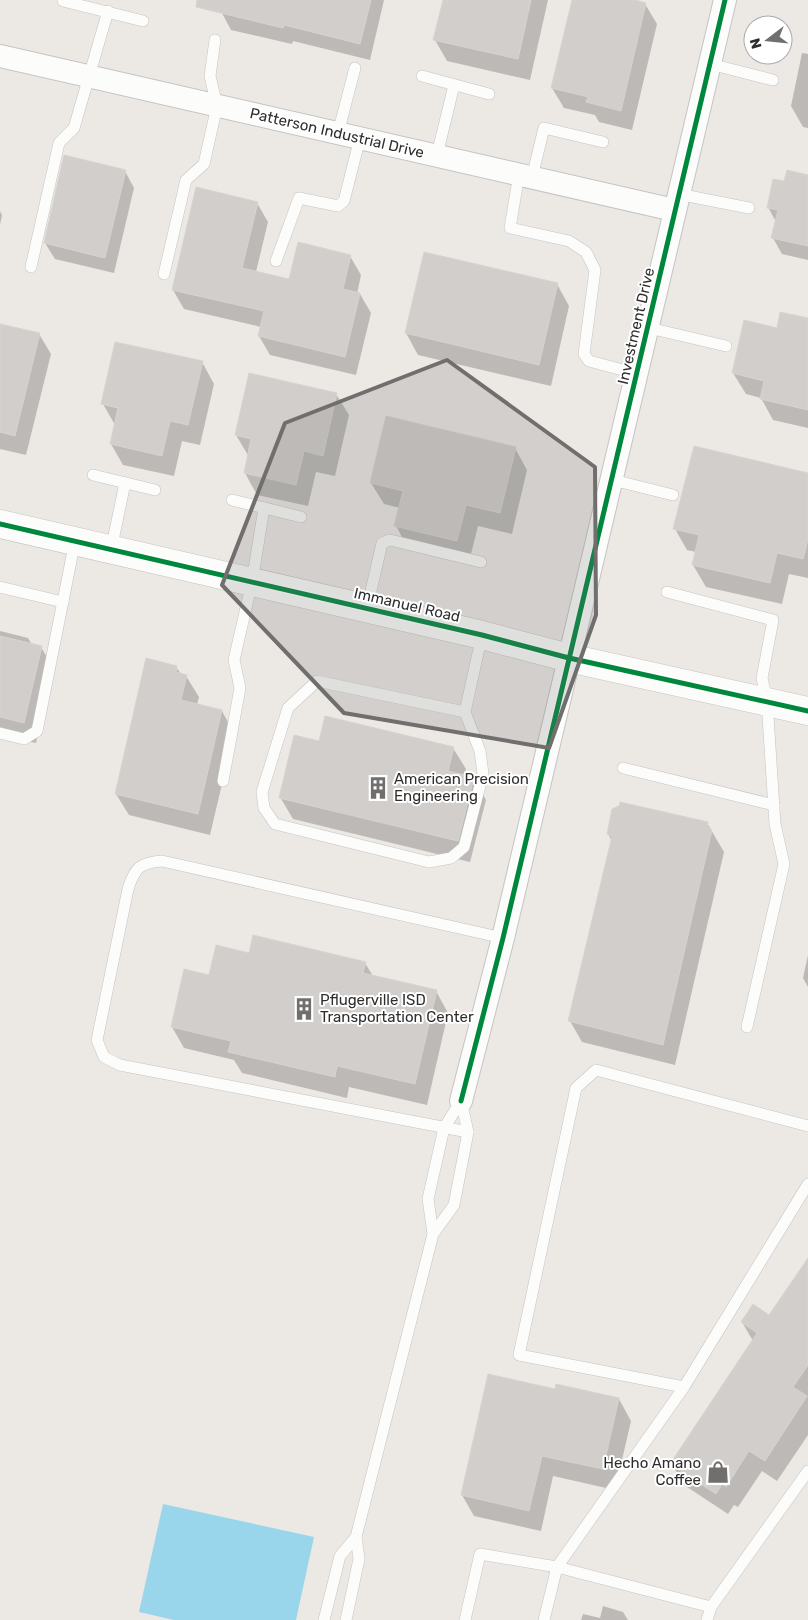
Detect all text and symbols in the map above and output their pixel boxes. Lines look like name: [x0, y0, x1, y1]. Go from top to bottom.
north arrow: [743, 15, 793, 65]
text: N: [746, 36, 766, 51]
street label: Patterson Industrial Drive: [248, 104, 426, 162]
street label: Investment Drive: [614, 266, 658, 386]
street label: Immanuel Road: [352, 584, 462, 626]
place label: American Precision Engineering: [394, 770, 529, 805]
building icon: American Precision Engineering: [365, 775, 391, 801]
place label: Pflugerville ISD Transportation Center: [320, 991, 474, 1026]
building icon: Pflugerville ISD Transportation Center: [291, 996, 317, 1022]
place label: Hecho Amano Coffee: [603, 1454, 701, 1489]
shop icon: Hecho Amano Coffee: [705, 1459, 731, 1485]

